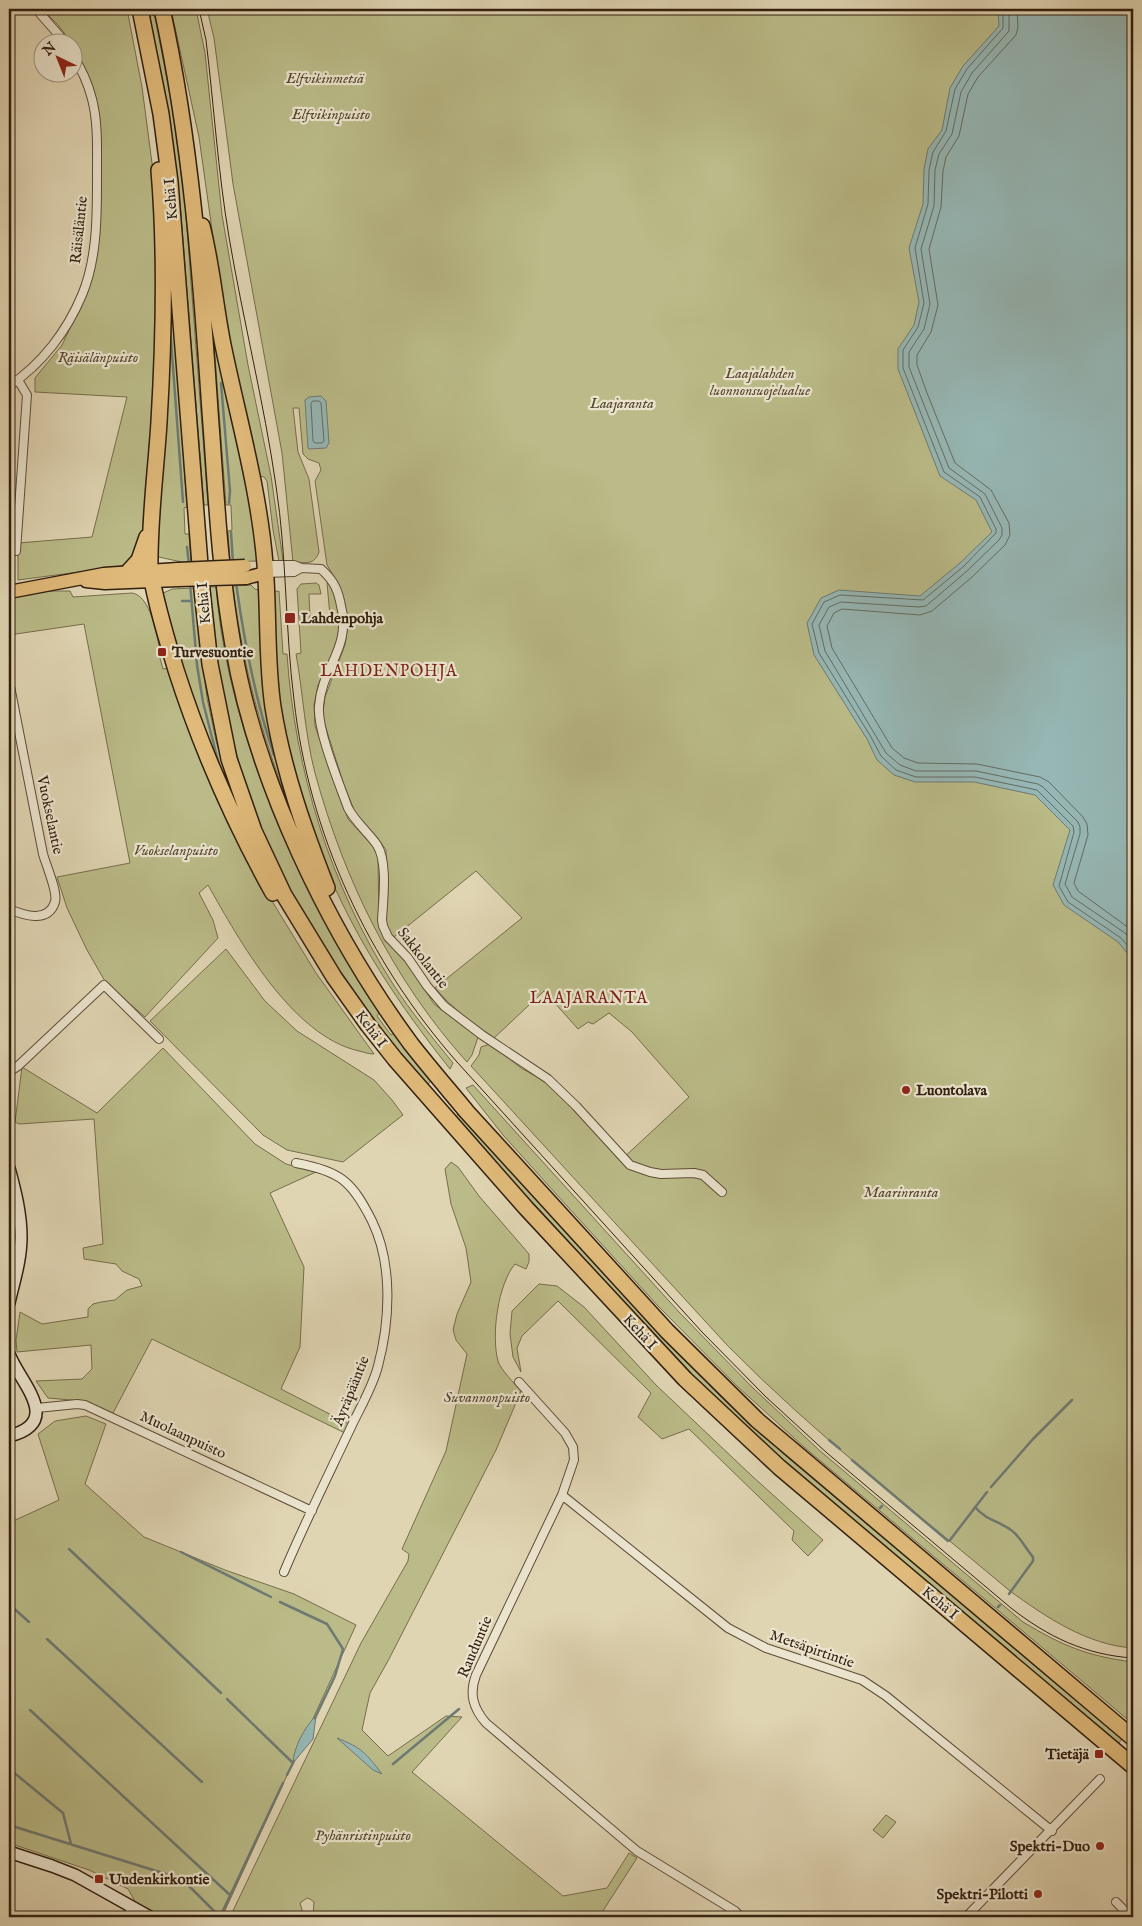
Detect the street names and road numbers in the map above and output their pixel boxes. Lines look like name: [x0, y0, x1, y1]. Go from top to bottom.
street label: Kehä I: [160, 177, 182, 221]
street label: Räisäläntie: [66, 195, 92, 265]
street label: Kehä I: [193, 581, 215, 625]
street label: Vuokselantie: [32, 773, 68, 856]
street label: Sakkolantie: [393, 924, 453, 993]
street label: Kehä I: [351, 1007, 392, 1052]
street label: Kehä I: [619, 1310, 662, 1354]
street label: Äyräpääntie: [328, 1353, 374, 1430]
street label: Muolaanpuisto: [137, 1407, 229, 1463]
street label: Kehä I: [918, 1582, 963, 1624]
street label: Rauduntie: [453, 1613, 497, 1681]
street label: Metsäpirtintie: [767, 1626, 857, 1672]

